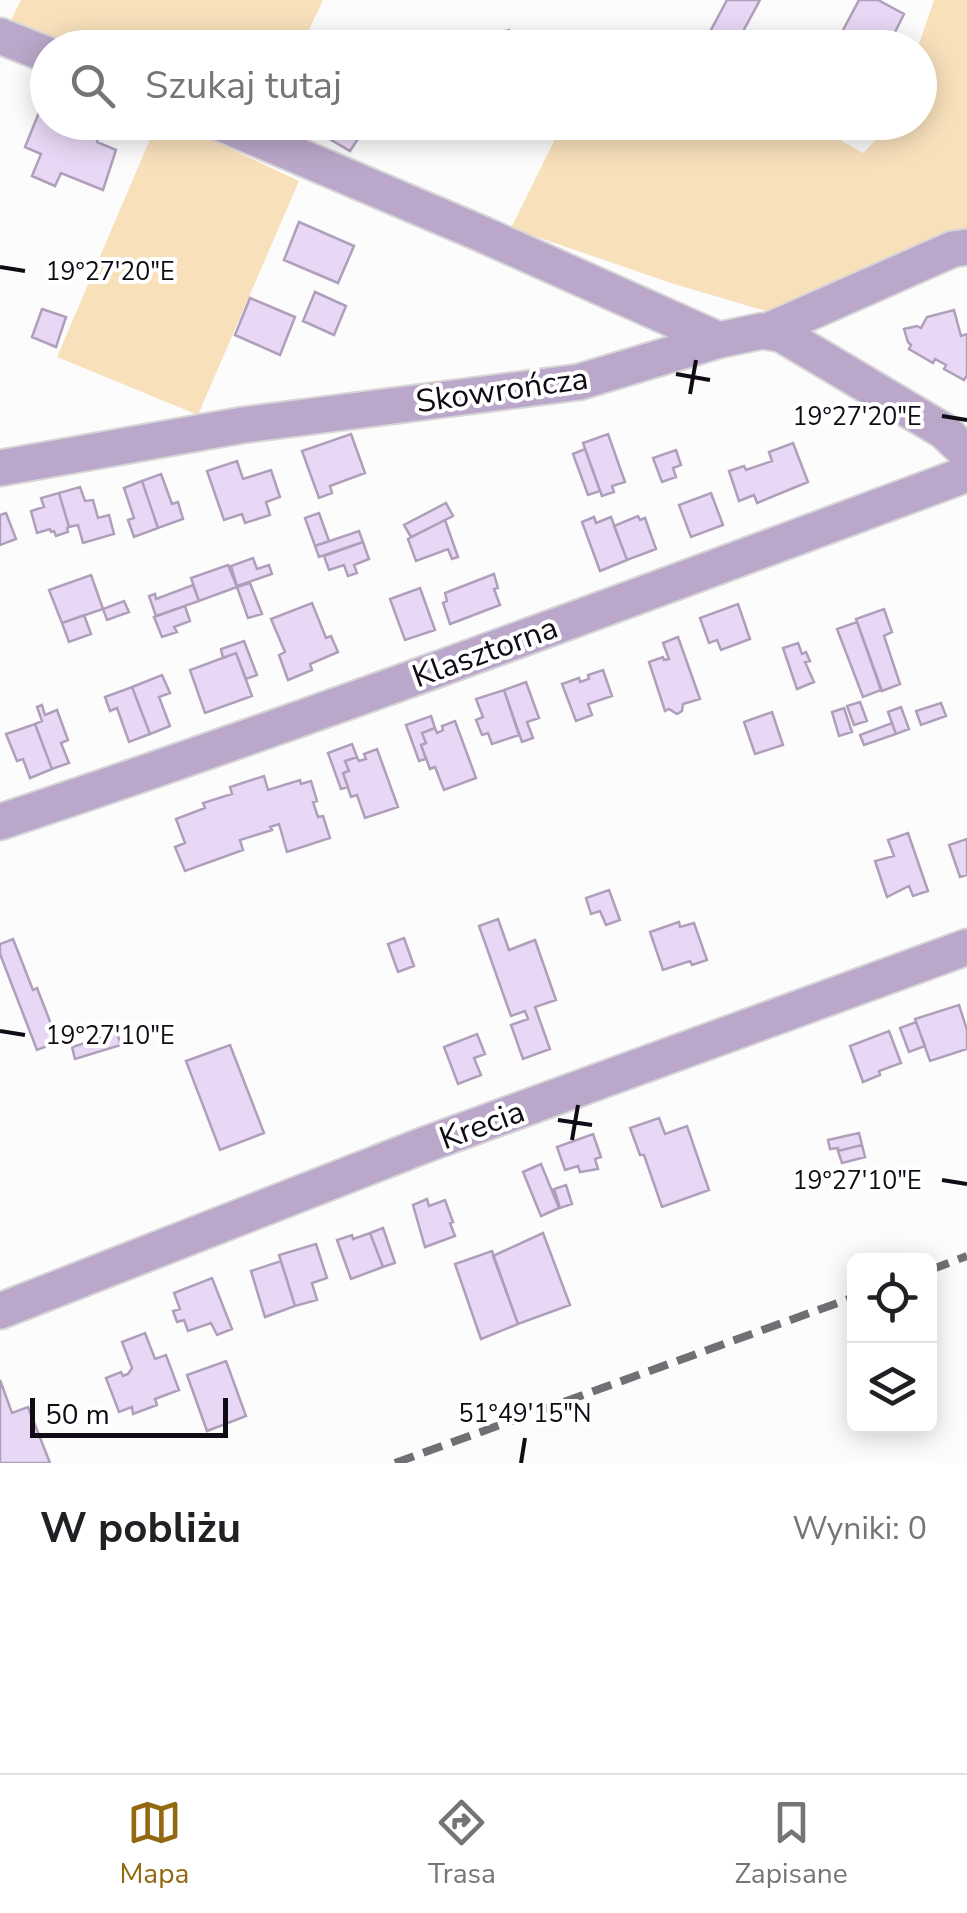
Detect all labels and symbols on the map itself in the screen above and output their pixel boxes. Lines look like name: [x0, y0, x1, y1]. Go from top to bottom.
text: 19°27'20"E: [45, 255, 175, 289]
street label: Skowrończa: [413, 357, 591, 423]
text: 19°27'20"E: [792, 400, 922, 434]
street label: Klasztorna: [406, 606, 564, 698]
text: 19°27'10"E: [45, 1019, 175, 1053]
street label: Krecia: [434, 1090, 530, 1160]
text: 19°27'10"E: [792, 1164, 922, 1198]
scale bar: [30, 1393, 228, 1438]
text: 51°49'15"N: [458, 1397, 592, 1431]

